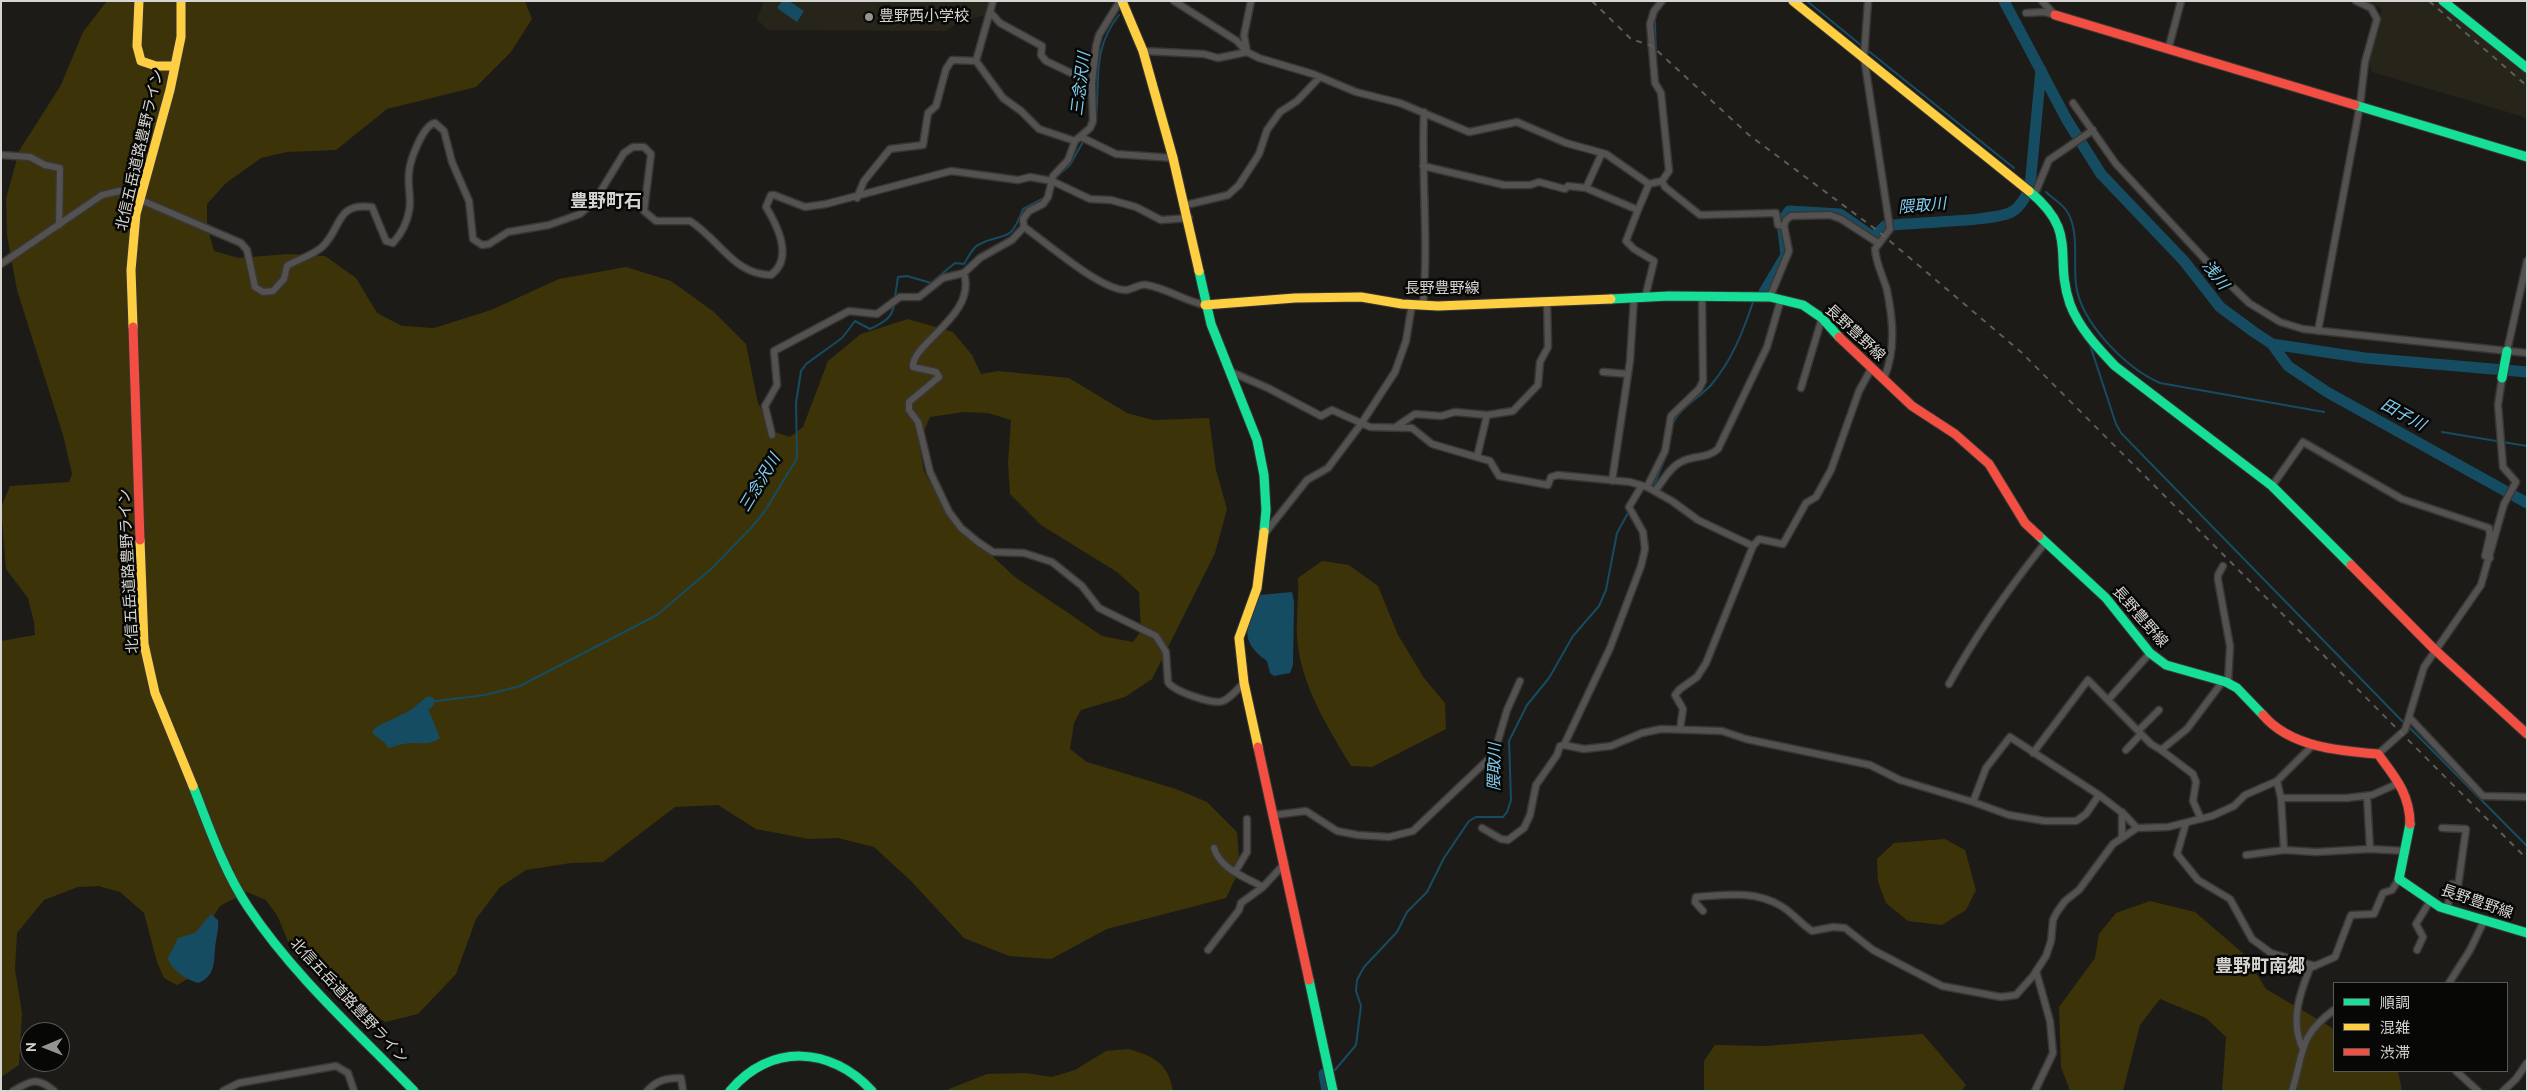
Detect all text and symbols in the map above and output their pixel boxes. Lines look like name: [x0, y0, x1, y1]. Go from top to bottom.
place label: 豊野西小学校: [879, 8, 969, 26]
marker: 豊野西小学校: [863, 11, 875, 23]
water label: 三念沢川: [1068, 51, 1094, 117]
street label: 北信五岳道路豊野ライン: [113, 68, 167, 232]
district label: 豊野町石: [570, 191, 642, 213]
water label: 隈取川: [1897, 194, 1947, 218]
water label: 浅川: [2198, 256, 2232, 294]
street label: 長野豊野線: [1405, 280, 1479, 298]
street label: 長野豊野線: [1821, 301, 1889, 365]
water label: 田子川: [2377, 395, 2429, 435]
water label: 三念沢川: [735, 451, 785, 515]
street label: 北信五岳道路豊野ライン: [116, 488, 142, 654]
street label: 長野豊野線: [2109, 583, 2171, 651]
water label: 隈取川: [1485, 743, 1505, 791]
street label: 長野豊野線: [2439, 881, 2515, 923]
street label: 北信五岳道路豊野ライン: [286, 935, 412, 1067]
district label: 豊野町南郷: [2215, 956, 2305, 978]
legend: [2333, 982, 2508, 1072]
text: 順調: [2380, 994, 2410, 1012]
text: 混雑: [2380, 1019, 2410, 1037]
north arrow: [20, 1022, 70, 1072]
text: N: [22, 1042, 40, 1052]
text: 渋滞: [2380, 1044, 2410, 1062]

